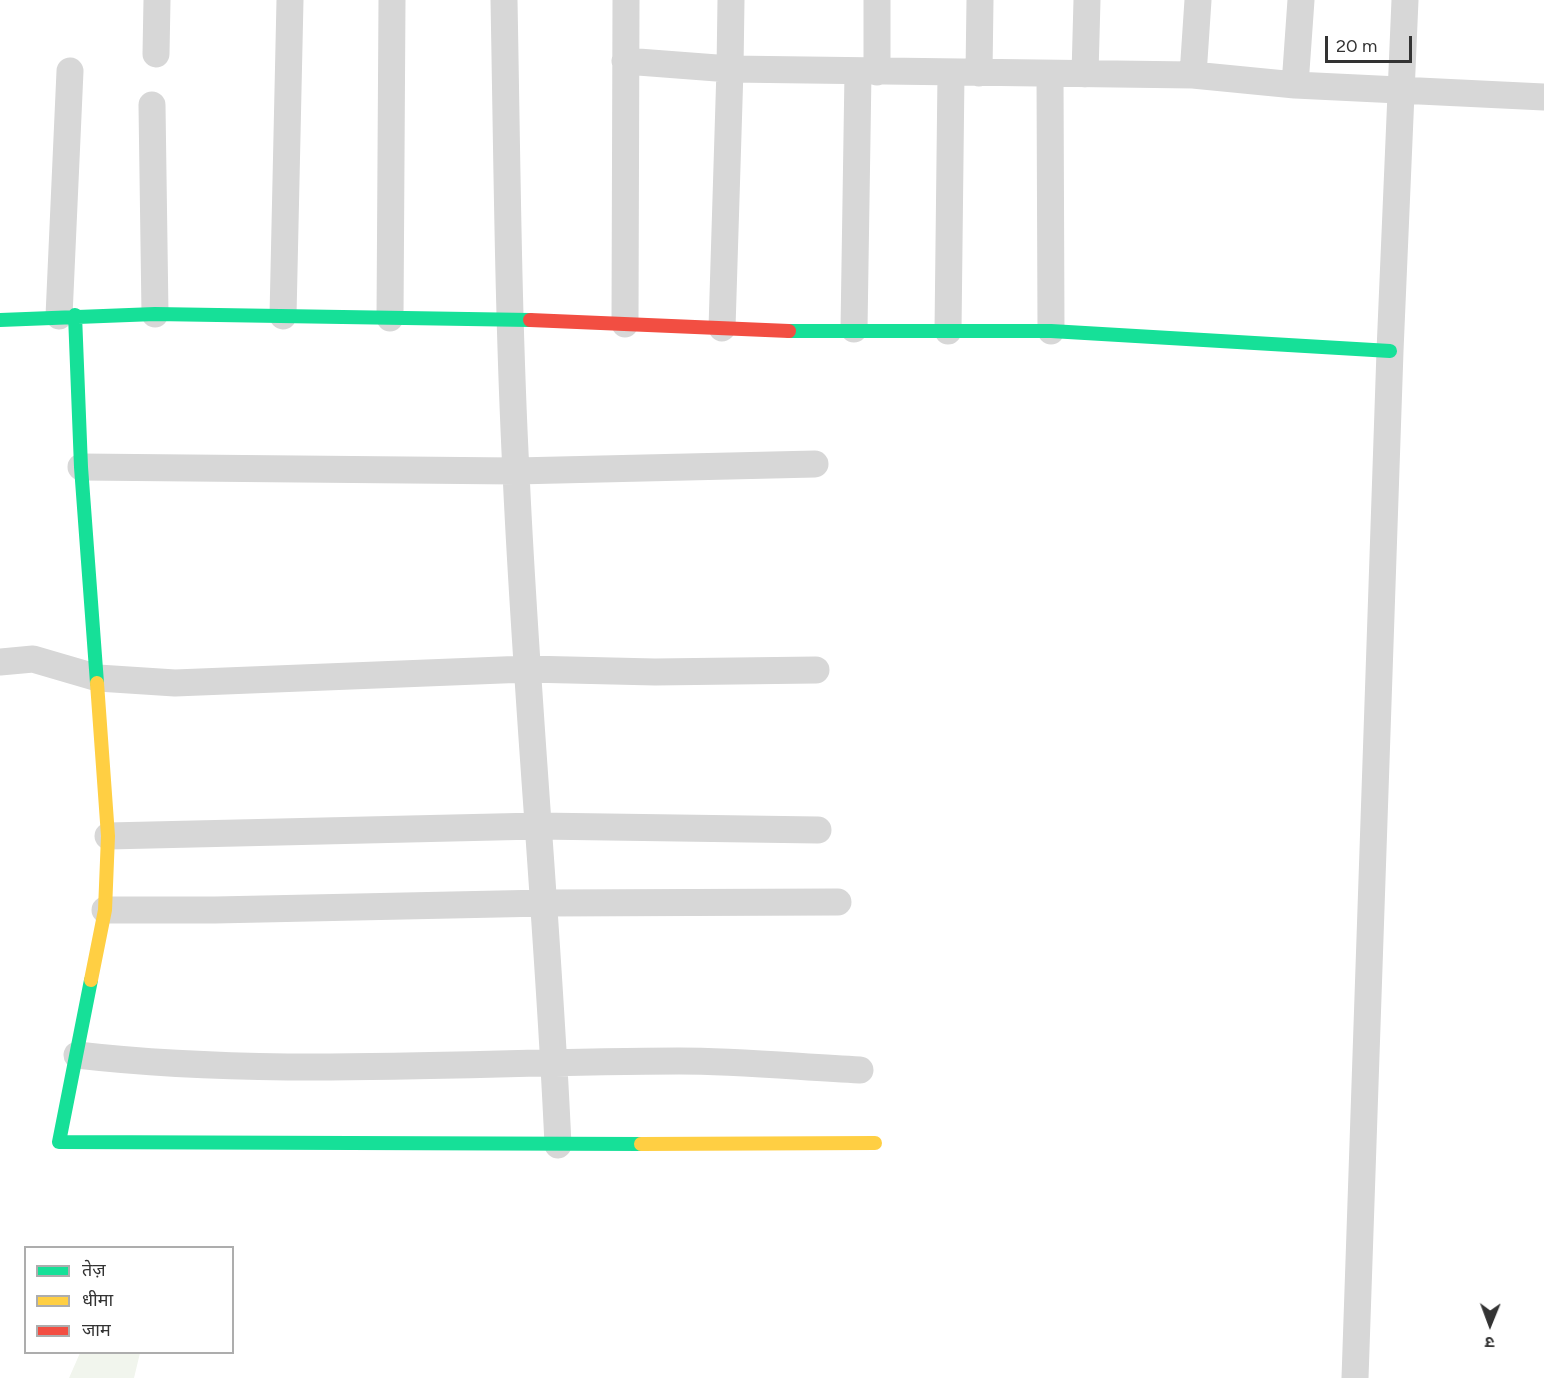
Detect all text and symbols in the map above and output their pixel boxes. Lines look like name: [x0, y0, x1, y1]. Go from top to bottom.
scale bar: [1328, 24, 1415, 62]
text: 20 m: [1336, 35, 1377, 57]
legend: [24, 1246, 234, 1354]
text: तेज़: [82, 1259, 106, 1281]
text: धीमा: [82, 1289, 113, 1311]
north arrow: [1460, 1294, 1520, 1354]
text: जाम: [82, 1319, 111, 1341]
text: उ: [1485, 1333, 1495, 1352]

